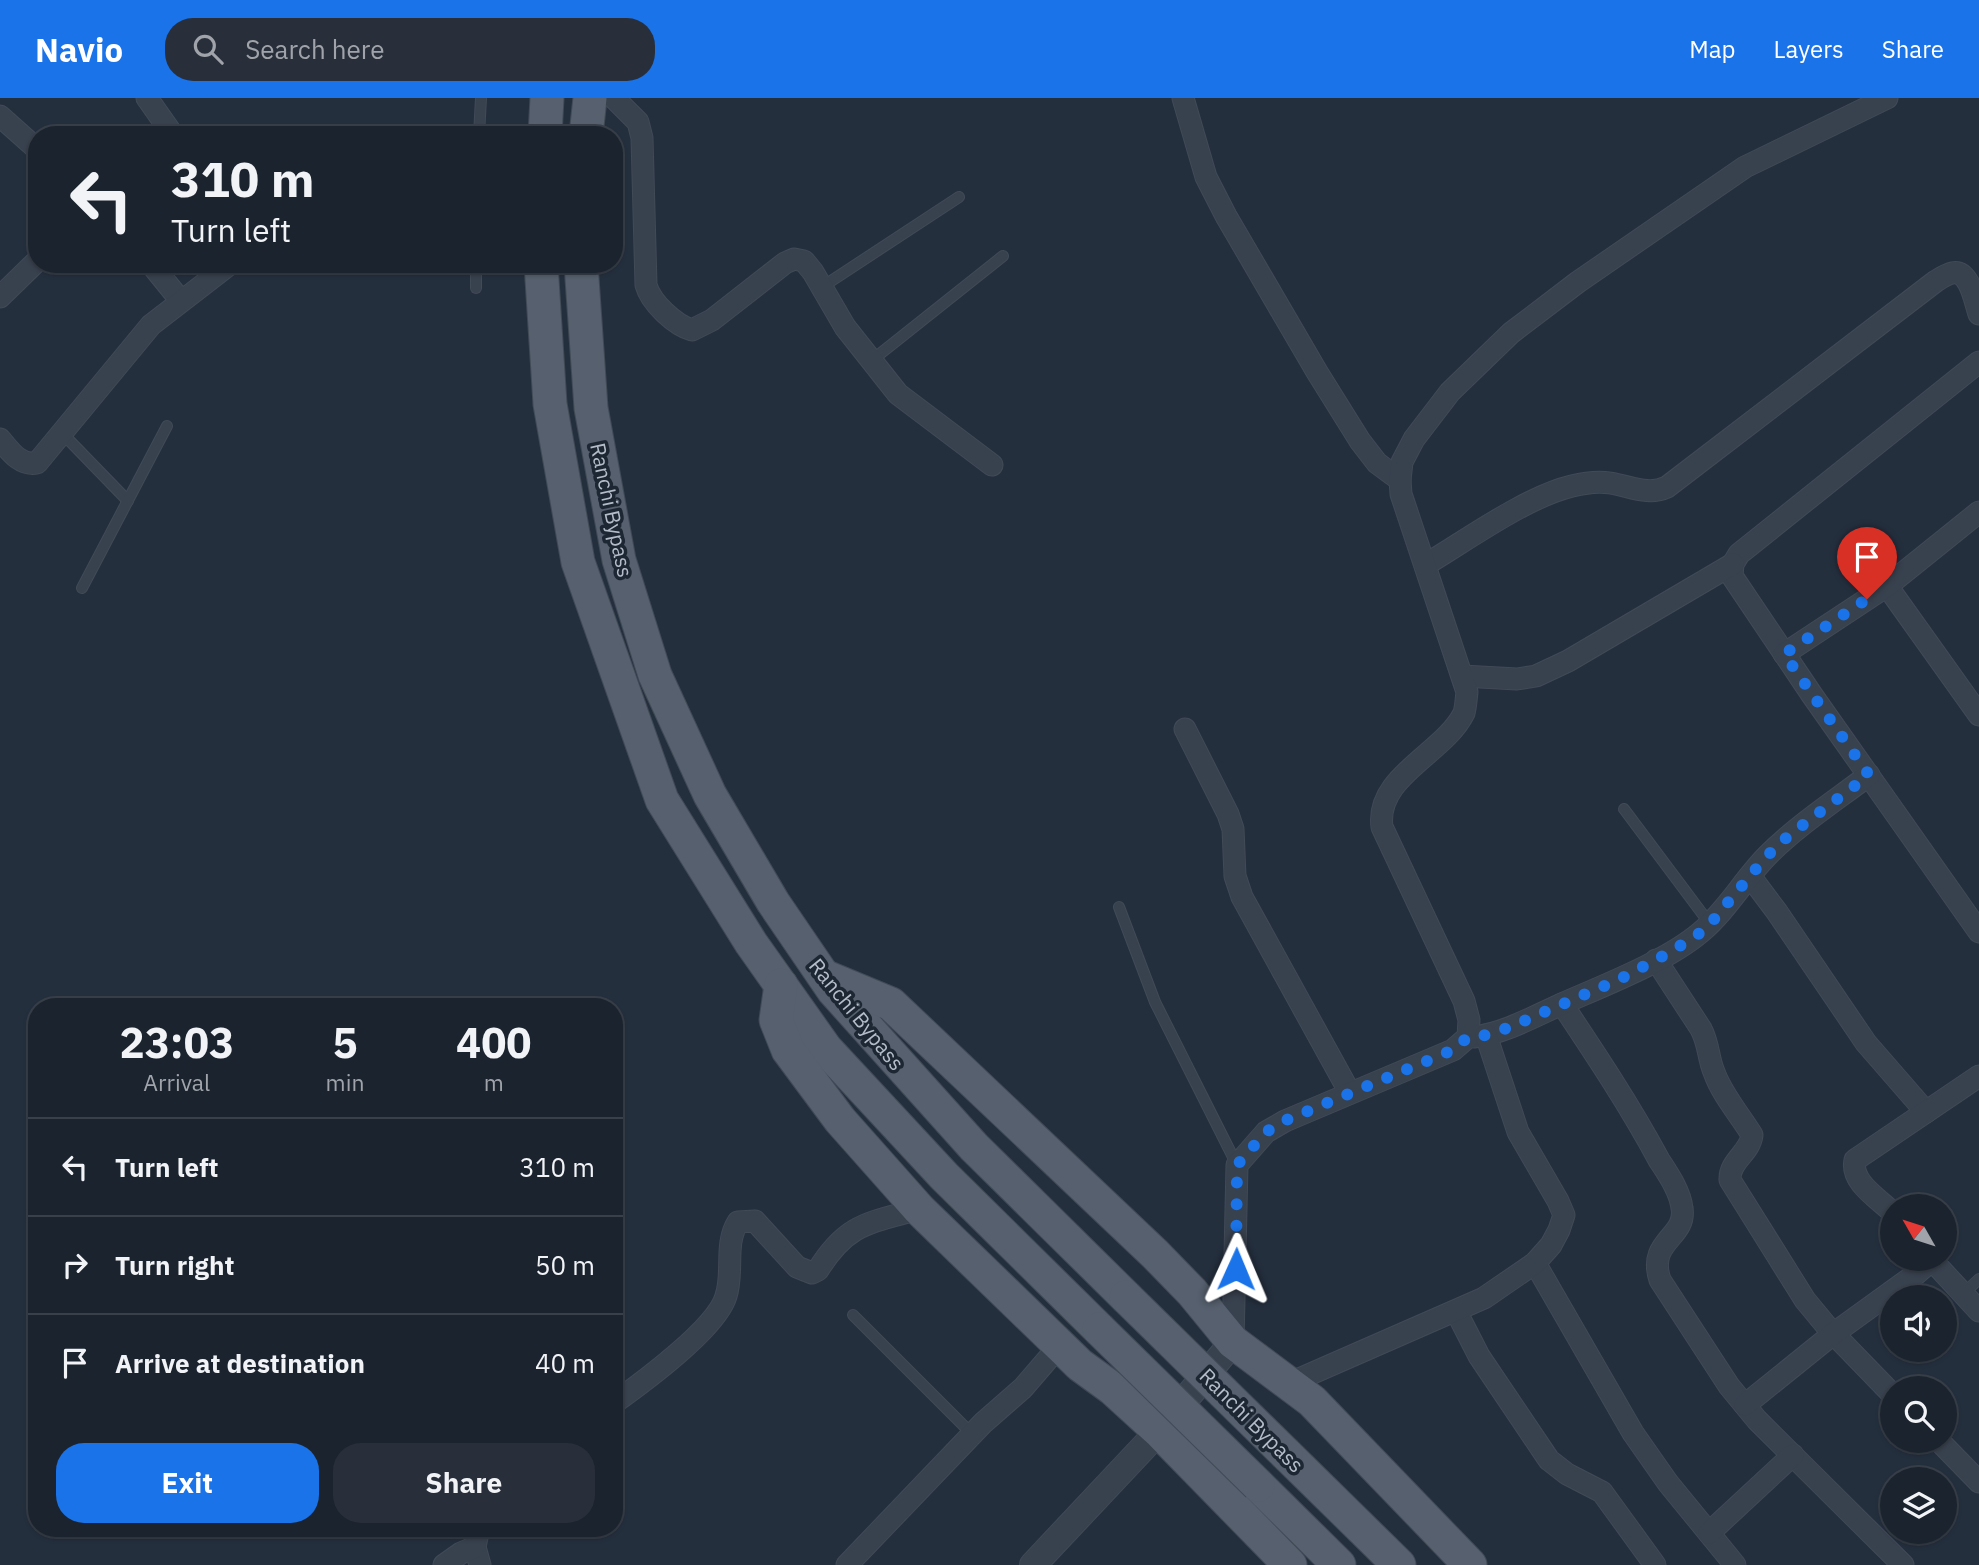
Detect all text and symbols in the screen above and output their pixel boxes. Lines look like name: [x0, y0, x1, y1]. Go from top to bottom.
search box: [165, 18, 655, 81]
text: Navio: [35, 28, 123, 71]
icon: search: [189, 30, 227, 68]
text: Search here: [245, 32, 385, 66]
text: Map: [1689, 33, 1736, 65]
text: Layers: [1774, 33, 1844, 65]
text: Share: [1882, 33, 1944, 65]
text: 310 m: [171, 147, 315, 210]
icon: left: [56, 154, 147, 245]
text: Turn left: [171, 209, 291, 251]
street label: Ranchi Bypass: [584, 440, 640, 580]
pin: [1837, 527, 1897, 599]
icon: arrive: [1848, 538, 1886, 576]
street label: Ranchi Bypass: [803, 952, 911, 1076]
text: 23:03: [119, 1015, 234, 1070]
text: 5: [332, 1015, 358, 1070]
text: 400: [456, 1015, 532, 1070]
text: Arrival: [143, 1067, 210, 1097]
text: min: [326, 1067, 364, 1097]
text: m: [484, 1067, 504, 1097]
icon: left: [56, 1148, 94, 1186]
text: Turn left: [115, 1150, 218, 1184]
text: 310 m: [519, 1150, 595, 1184]
north arrow: [1880, 1194, 1956, 1270]
map controls: [1880, 1194, 1957, 1544]
position arrow: [1199, 1232, 1273, 1306]
icon: right: [56, 1246, 94, 1284]
text: Turn right: [115, 1248, 234, 1282]
text: 50 m: [535, 1248, 595, 1282]
button: sound: [1880, 1285, 1957, 1362]
icon: arrive: [56, 1344, 94, 1382]
text: Arrive at destination: [115, 1346, 365, 1380]
text: 40 m: [535, 1346, 595, 1380]
street label: Ranchi Bypass: [1194, 1362, 1310, 1478]
button: search: [1880, 1376, 1957, 1453]
button: Exit: [56, 1443, 319, 1523]
button: Share: [333, 1443, 595, 1523]
button: layers: [1880, 1467, 1957, 1544]

